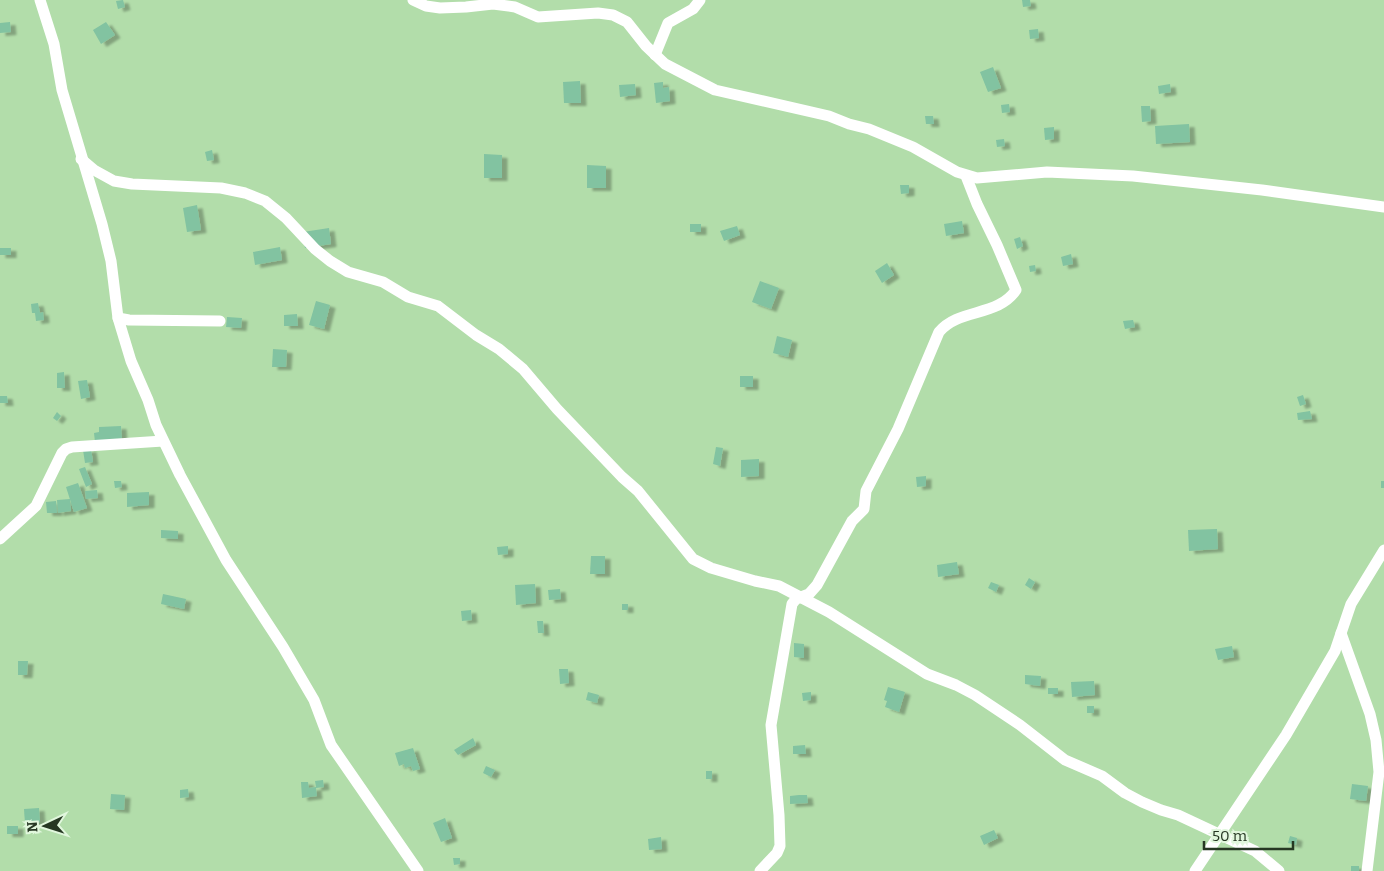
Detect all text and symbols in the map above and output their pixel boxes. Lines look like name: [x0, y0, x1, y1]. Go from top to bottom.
north arrow: [20, 801, 70, 851]
scale bar: [1204, 818, 1293, 850]
text: N: [24, 821, 41, 833]
text: 50 m: [1212, 827, 1248, 845]

